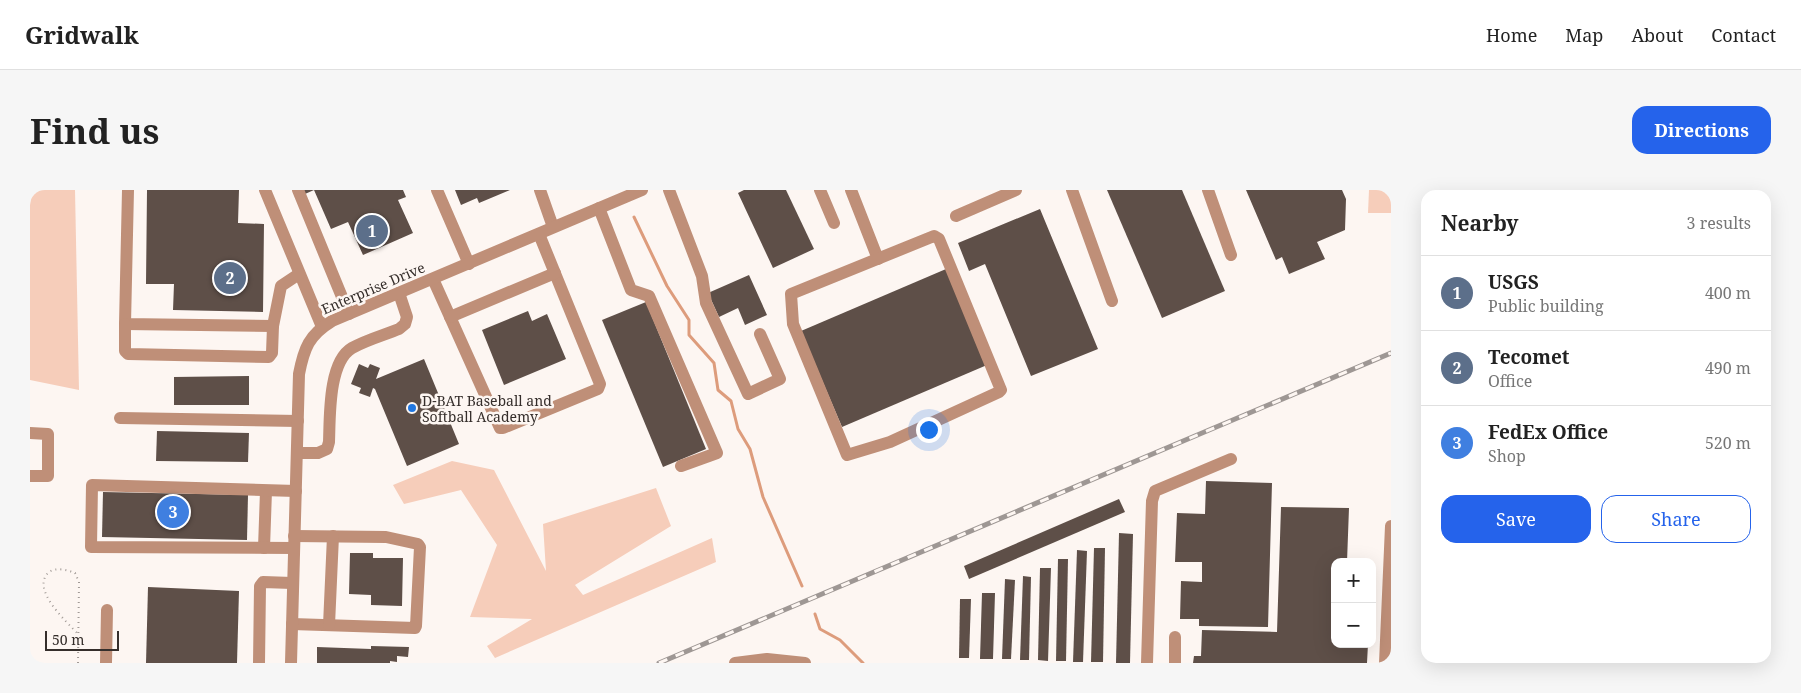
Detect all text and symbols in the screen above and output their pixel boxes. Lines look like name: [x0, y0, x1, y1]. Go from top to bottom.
text: Gridwalk: [25, 18, 139, 51]
text: Home: [1486, 23, 1537, 47]
text: Map: [1565, 23, 1603, 47]
text: About: [1631, 23, 1683, 47]
text: Contact: [1711, 23, 1776, 47]
button: Directions: [1632, 106, 1771, 154]
text: Find us: [30, 107, 159, 154]
text: Nearby: [1441, 209, 1519, 237]
pin: 1: [356, 212, 388, 250]
text: 3 results: [1687, 212, 1751, 234]
street label: Enterprise Drive: [318, 258, 428, 318]
pin: 2: [214, 259, 246, 297]
text: USGS: [1488, 269, 1539, 295]
text: 1: [1452, 282, 1462, 304]
text: 400 m: [1705, 282, 1751, 304]
text: Public building: [1488, 295, 1604, 317]
text: Tecomet: [1488, 344, 1570, 370]
text: 2: [1452, 357, 1462, 379]
text: 490 m: [1705, 357, 1751, 379]
text: Office: [1488, 370, 1532, 392]
place label: D-BAT Baseball and Softball Academy: [422, 391, 552, 426]
marker: D-BAT Baseball and Softball Academy: [406, 402, 418, 414]
your location: [916, 417, 942, 443]
text: FedEx Office: [1488, 419, 1608, 445]
text: 3: [1452, 432, 1462, 454]
text: 520 m: [1705, 432, 1751, 454]
text: Shop: [1488, 445, 1526, 467]
pin: 3: [157, 493, 189, 531]
button: Save: [1441, 495, 1591, 543]
button: Share: [1601, 495, 1751, 543]
map controls: [1331, 558, 1376, 648]
button: +: [1331, 558, 1376, 603]
button: −: [1331, 603, 1376, 648]
scale bar: [45, 628, 119, 651]
text: 50 m: [52, 630, 85, 649]

